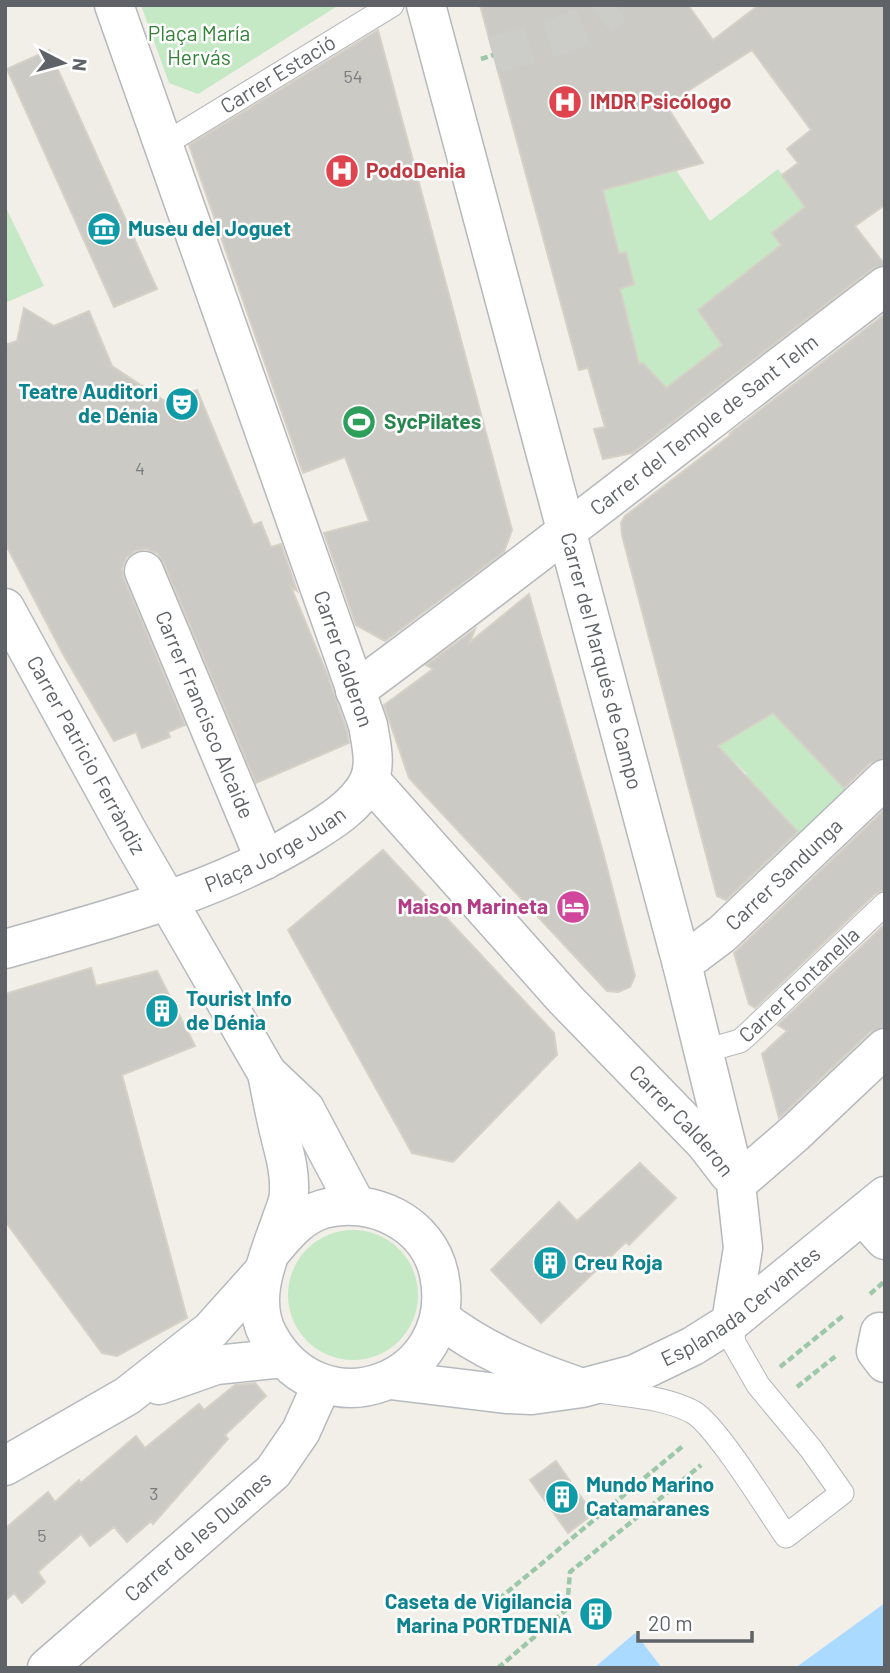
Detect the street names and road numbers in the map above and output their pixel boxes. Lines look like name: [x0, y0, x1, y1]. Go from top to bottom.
street label: Carrer Estació: [215, 29, 340, 118]
street label: Carrer del Temple de Sant Telm: [584, 328, 822, 520]
street label: Carrer del Marqués de Campo: [556, 529, 649, 792]
street label: Carrer Calderon: [309, 587, 379, 730]
street label: Carrer Francisco Alcaide: [151, 607, 260, 822]
street label: Carrer Patricio Ferràndiz: [23, 651, 152, 858]
street label: Plaça Jorge Juan: [201, 800, 350, 896]
street label: Carrer Sandunga: [720, 812, 847, 935]
street label: Carrer Fontanella: [733, 921, 864, 1047]
street label: Carrer Calderon: [625, 1059, 740, 1181]
street label: Esplanada Cervantes: [656, 1240, 825, 1371]
street label: Carrer de les Duanes: [119, 1466, 275, 1606]

